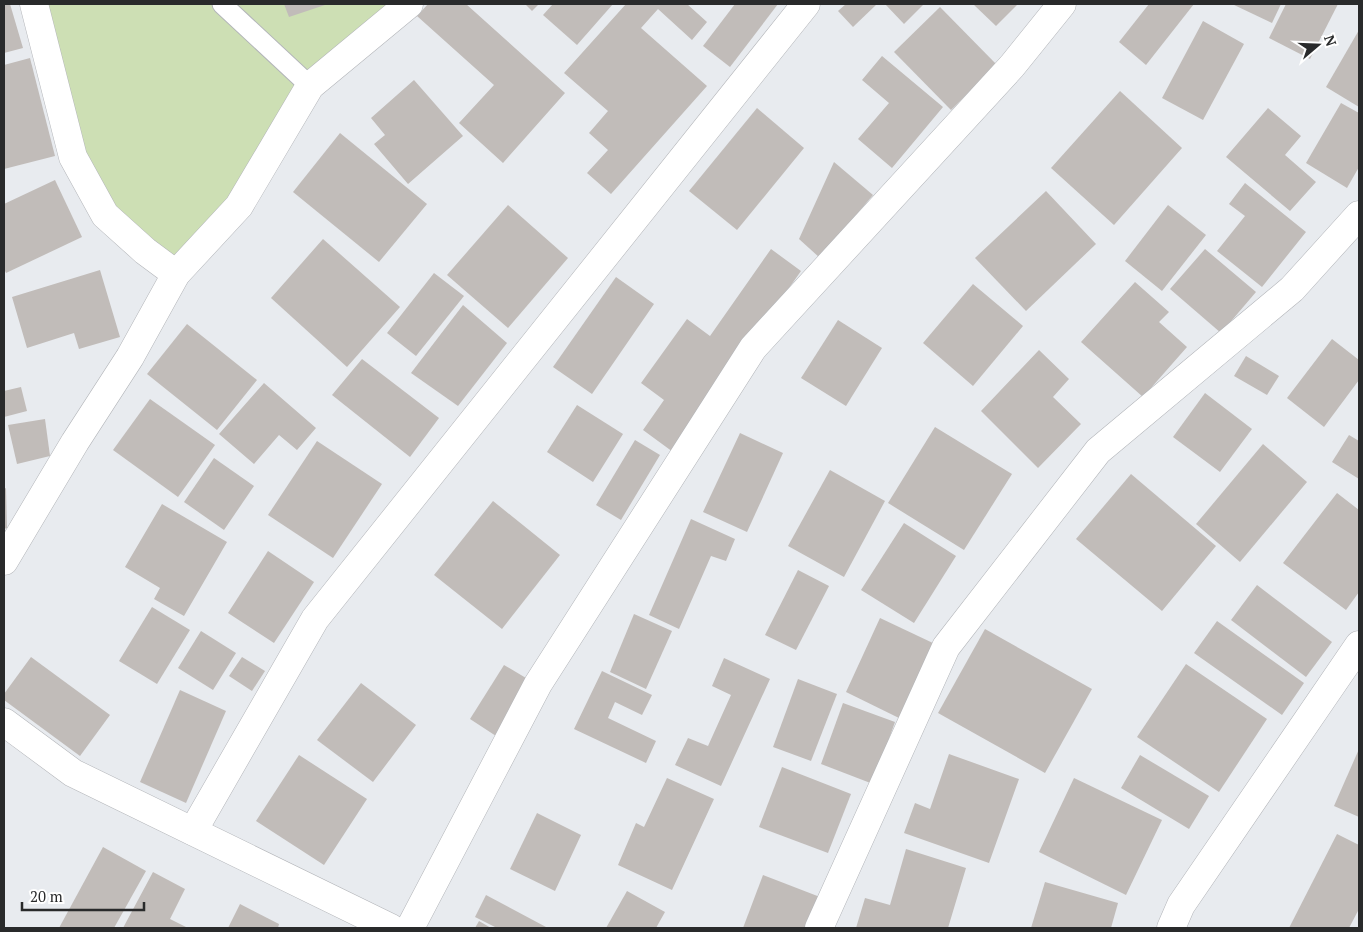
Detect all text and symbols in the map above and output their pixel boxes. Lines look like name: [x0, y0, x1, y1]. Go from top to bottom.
north arrow: [1293, 20, 1343, 70]
text: N: [1320, 32, 1342, 49]
scale bar: [22, 880, 145, 912]
text: 20 m: [30, 886, 63, 906]

